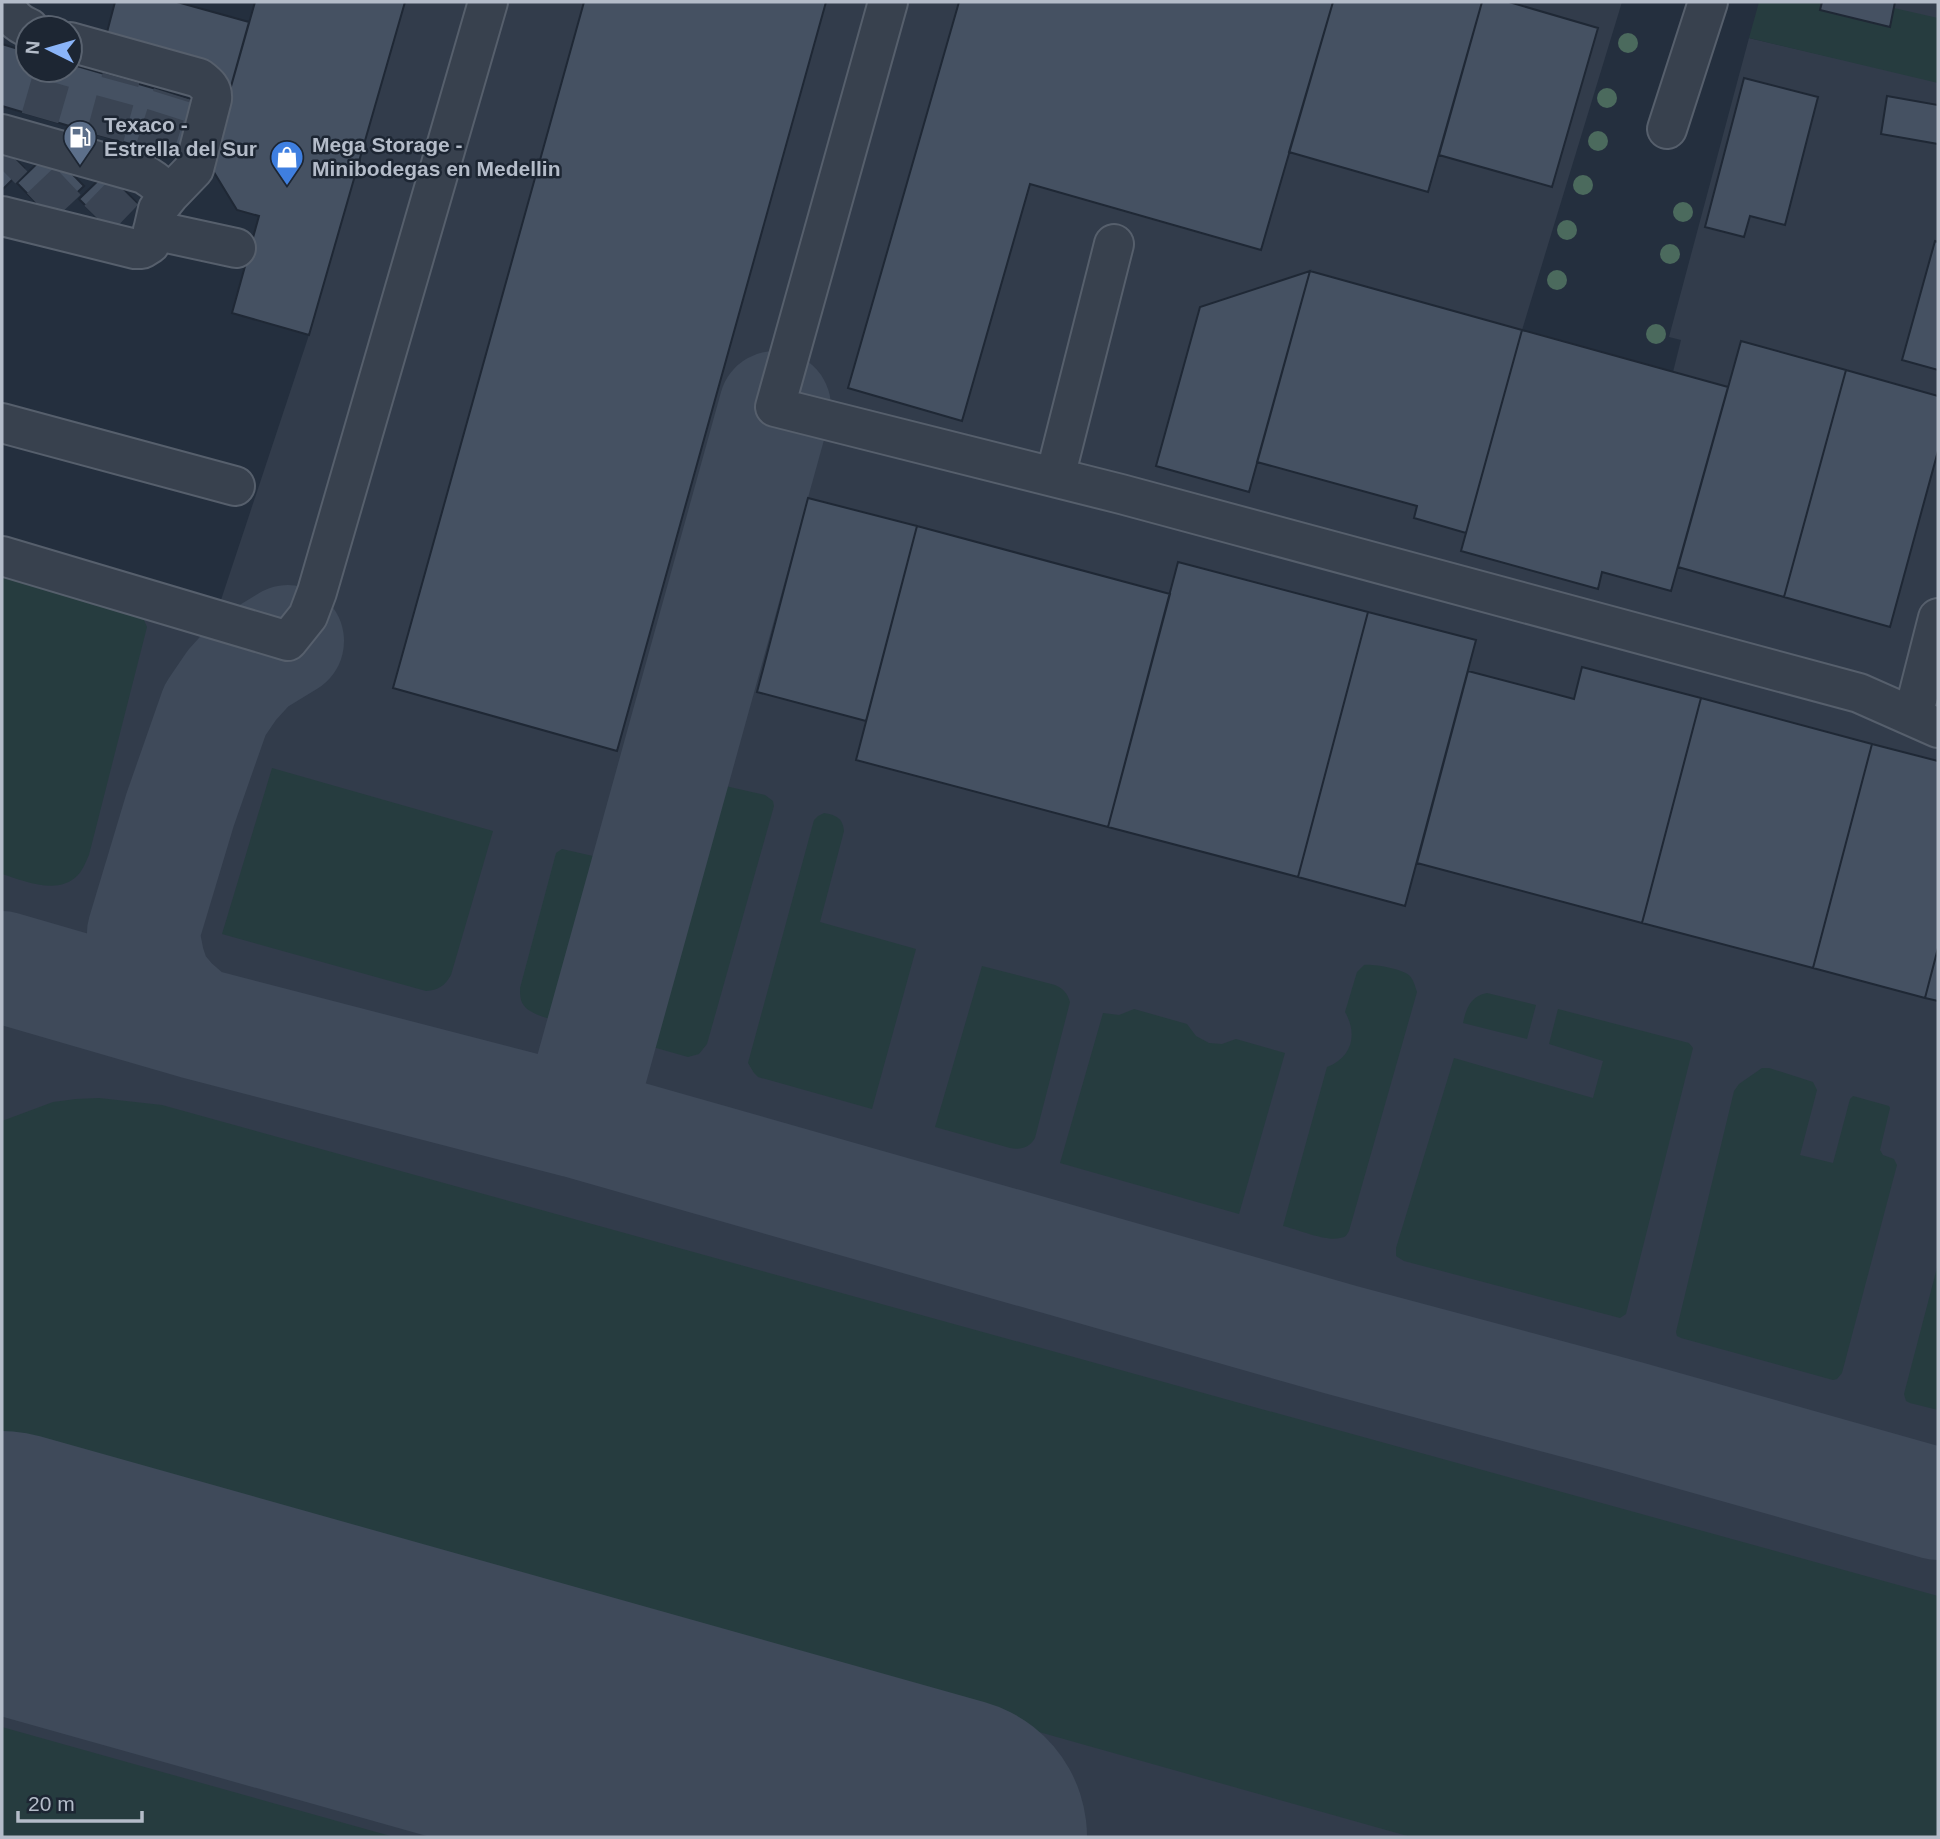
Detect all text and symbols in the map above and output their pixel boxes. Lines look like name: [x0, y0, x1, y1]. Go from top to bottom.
north arrow: [14, 14, 84, 84]
text: N: [22, 40, 44, 55]
place label: Texaco - Estrella del Sur: [104, 113, 257, 160]
fuel station icon: Texaco - Estrella del Sur: [61, 118, 99, 167]
place label: Mega Storage - Minibodegas en Medellin: [312, 133, 561, 180]
shop icon: Mega Storage - Minibodegas en Medellin: [268, 138, 306, 187]
scale bar: [18, 1780, 142, 1824]
text: 20 m: [28, 1792, 75, 1815]

